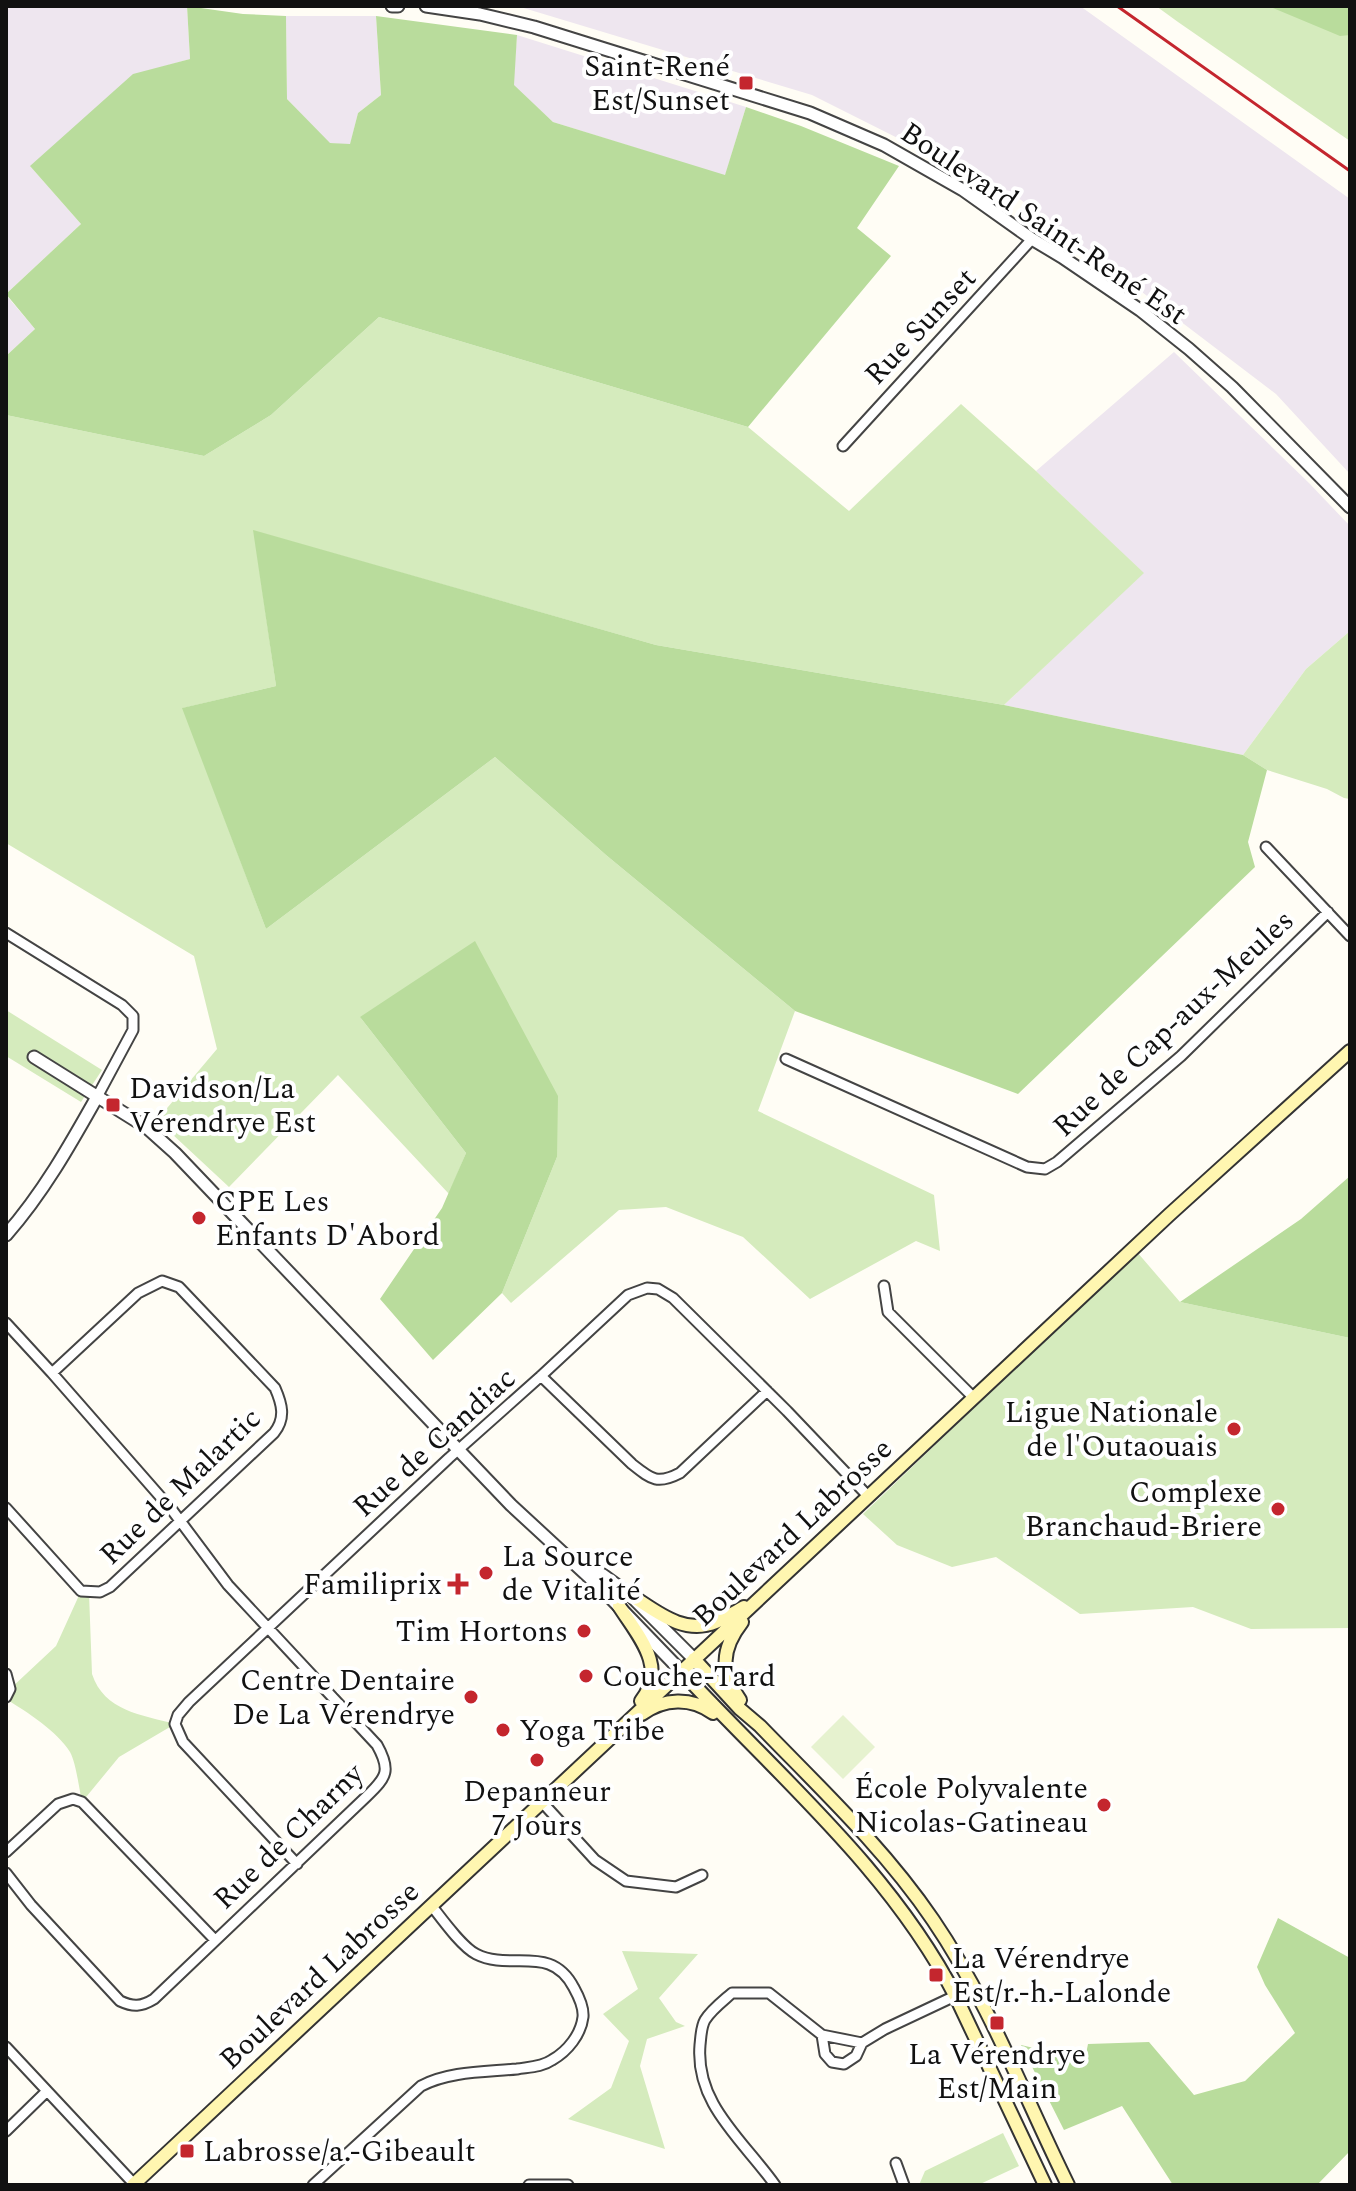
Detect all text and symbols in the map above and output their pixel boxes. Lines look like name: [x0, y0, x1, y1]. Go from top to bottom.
place label: Saint-René Est/Sunset: [584, 44, 730, 124]
marker: Saint-René Est/Sunset: [737, 74, 755, 92]
street label: Boulevard Saint-René Est: [891, 110, 1196, 337]
street label: Rue Sunset: [854, 257, 988, 396]
street label: Rue de Cap-aux-Meules: [1042, 899, 1305, 1148]
place label: Davidson/La Vérendrye Est: [129, 1066, 316, 1146]
marker: Davidson/La Vérendrye Est: [104, 1096, 122, 1114]
place label: CPE Les Enfants D'Abord: [215, 1179, 440, 1259]
marker: CPE Les Enfants D'Abord: [190, 1209, 208, 1227]
street label: Rue de Candiac: [343, 1357, 527, 1529]
place label: Ligue Nationale de l'Outaouais: [1005, 1390, 1218, 1470]
street label: Rue de Malartic: [89, 1397, 272, 1576]
marker: Ligue Nationale de l'Outaouais: [1225, 1420, 1243, 1438]
street label: Boulevard Labrosse: [682, 1427, 904, 1638]
place label: Complexe Branchaud-Briere: [1025, 1470, 1262, 1550]
marker: Complexe Branchaud-Briere: [1269, 1500, 1287, 1518]
place label: La Source de Vitalité: [502, 1534, 641, 1614]
place label: Familiprix: [303, 1562, 442, 1608]
marker: La Source de Vitalité: [477, 1564, 495, 1582]
marker: Familiprix: [449, 1575, 467, 1593]
place label: Tim Hortons: [395, 1609, 568, 1655]
marker: Tim Hortons: [575, 1622, 593, 1640]
place label: Couche-Tard: [602, 1654, 776, 1700]
place label: Centre Dentaire De La Vérendrye: [232, 1658, 455, 1738]
marker: Couche-Tard: [577, 1667, 595, 1685]
marker: Centre Dentaire De La Vérendrye: [462, 1688, 480, 1706]
place label: Yoga Tribe: [519, 1708, 665, 1754]
marker: Yoga Tribe: [494, 1721, 512, 1739]
street label: Rue de Charny: [203, 1751, 376, 1921]
marker: Depanneur 7 Jours: [528, 1751, 546, 1769]
place label: École Polyvalente Nicolas-Gatineau: [854, 1766, 1088, 1846]
place label: Depanneur 7 Jours: [463, 1769, 611, 1849]
marker: École Polyvalente Nicolas-Gatineau: [1095, 1796, 1113, 1814]
street label: Boulevard Labrosse: [209, 1870, 431, 2081]
place label: La Vérendrye Est/r.-h.-Lalonde: [952, 1936, 1171, 2016]
marker: La Vérendrye Est/r.-h.-Lalonde: [927, 1966, 945, 1984]
marker: La Vérendrye Est/Main: [988, 2014, 1006, 2032]
place label: La Vérendrye Est/Main: [908, 2032, 1086, 2112]
place label: Labrosse/a.-Gibeault: [203, 2129, 476, 2175]
marker: Labrosse/a.-Gibeault: [178, 2142, 196, 2160]

